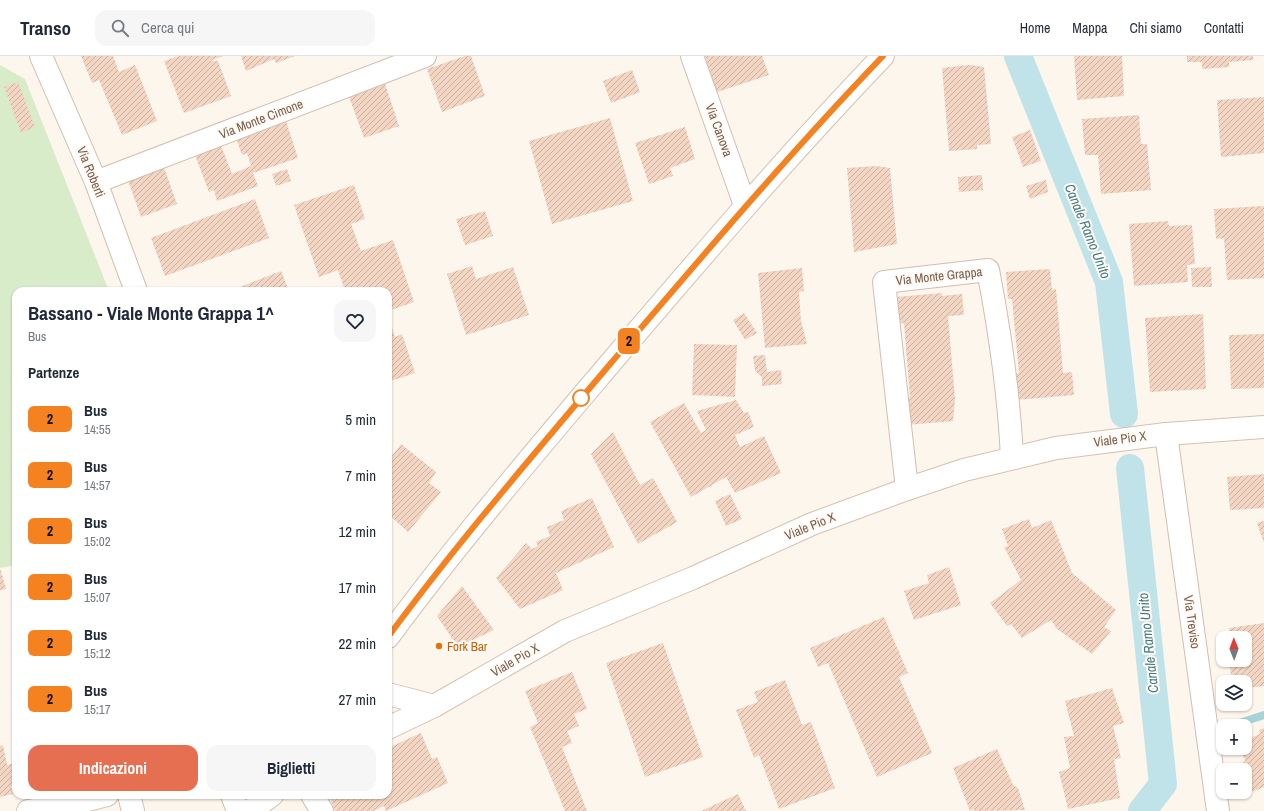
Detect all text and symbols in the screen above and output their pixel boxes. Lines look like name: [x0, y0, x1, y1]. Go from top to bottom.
search box: [95, 10, 375, 46]
text: Transo: [20, 15, 71, 41]
icon: search: [109, 17, 131, 39]
text: Cerca qui: [141, 17, 194, 38]
text: Home: [1020, 19, 1050, 37]
text: Mappa: [1072, 19, 1107, 37]
text: Chi siamo: [1129, 19, 1182, 37]
text: Contatti: [1204, 19, 1244, 37]
street label: Via Monte Cimone: [217, 95, 306, 143]
street label: Via Canova: [702, 101, 737, 159]
street label: Via Roberti: [73, 144, 109, 200]
water label: Canale Ramo Unito: [1061, 181, 1115, 281]
street label: Via Monte Grappa: [895, 263, 983, 289]
text: Bassano - Viale Monte Grappa 1^: [28, 300, 274, 326]
button: heart: [334, 300, 376, 342]
text: Bus: [28, 328, 46, 345]
line badge: 2: [616, 328, 642, 354]
text: 2: [626, 332, 632, 350]
text: Partenze: [28, 362, 79, 383]
unlabelled marker: [572, 389, 590, 407]
text: Bus: [84, 400, 107, 421]
text: 5 min: [345, 409, 376, 430]
text: 2: [47, 410, 53, 428]
text: 14:55: [84, 421, 111, 438]
street label: Viale Pio X: [1093, 427, 1148, 451]
text: Bus: [84, 456, 107, 477]
text: 7 min: [345, 465, 376, 486]
text: 2: [47, 466, 53, 484]
text: 14:57: [84, 477, 111, 494]
street label: Viale Pio X: [782, 508, 839, 544]
text: Bus: [84, 512, 107, 533]
text: 12 min: [338, 521, 376, 542]
text: 2: [47, 522, 53, 540]
text: 15:02: [84, 533, 111, 550]
text: Bus: [84, 568, 107, 589]
text: 17 min: [338, 577, 376, 598]
text: 2: [47, 578, 53, 596]
text: 15:07: [84, 589, 111, 606]
water label: Canale Ramo Unito: [1134, 592, 1162, 694]
street label: Via Treviso: [1180, 594, 1204, 650]
text: Bus: [84, 624, 107, 645]
north arrow: [1216, 631, 1252, 667]
map controls: [1216, 631, 1252, 799]
text: 22 min: [338, 633, 376, 654]
text: 2: [47, 634, 53, 652]
place label: Fork Bar: [447, 638, 488, 655]
street label: Viale Pio X: [488, 639, 543, 681]
marker: Fork Bar: [434, 641, 444, 651]
text: 15:12: [84, 645, 111, 662]
button: layers: [1216, 675, 1252, 711]
text: Bus: [84, 680, 107, 701]
text: 27 min: [338, 689, 376, 710]
text: 2: [47, 690, 53, 708]
text: 15:17: [84, 701, 111, 718]
button: +: [1216, 719, 1252, 755]
button: Indicazioni: [28, 745, 198, 791]
button: Biglietti: [206, 745, 376, 791]
button: −: [1216, 763, 1252, 799]

